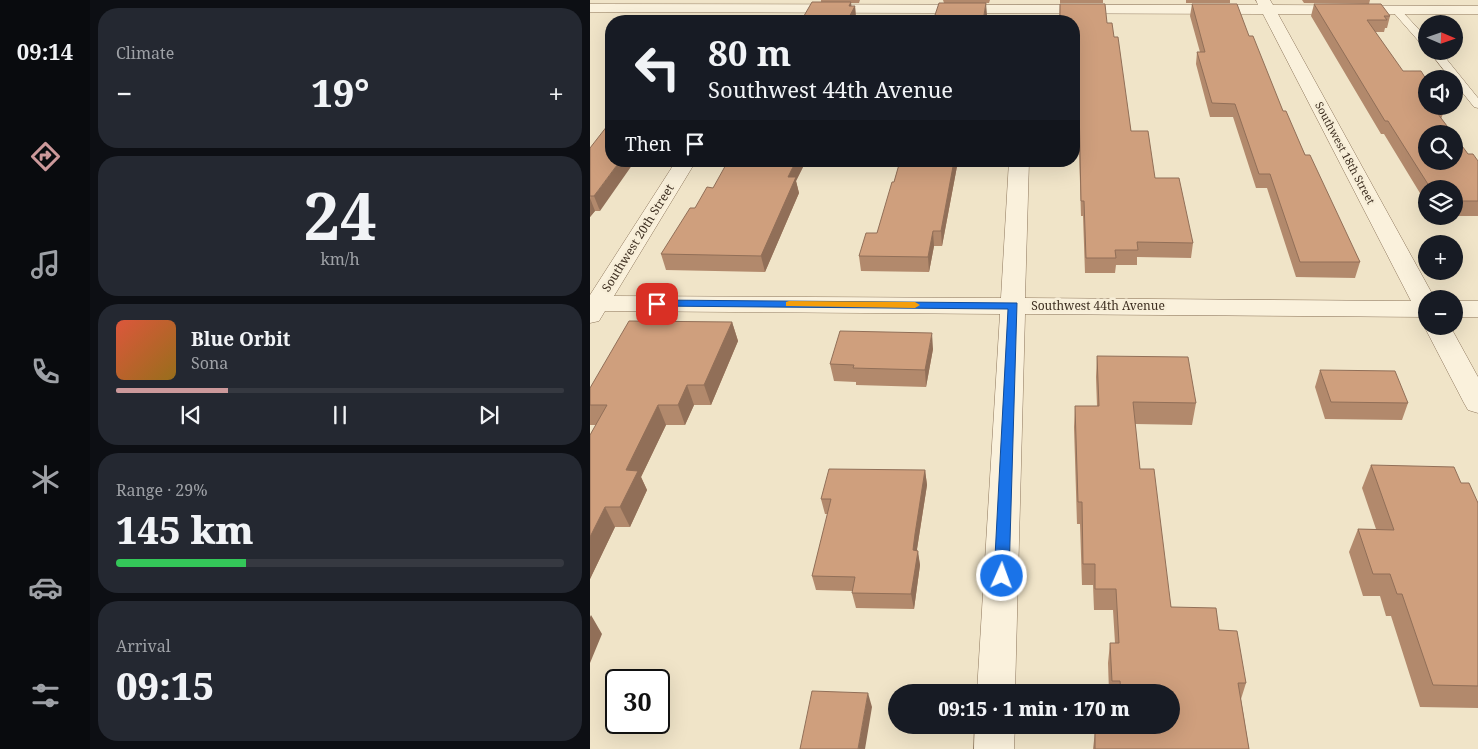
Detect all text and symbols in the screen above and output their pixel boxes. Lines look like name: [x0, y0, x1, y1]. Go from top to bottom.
north arrow: [1418, 15, 1462, 60]
map controls: [1418, 15, 1463, 335]
text: 80 m: [708, 29, 791, 76]
icon: left: [625, 35, 690, 100]
text: 09:14: [17, 36, 73, 66]
text: Climate: [116, 42, 174, 64]
text: 19°: [311, 66, 369, 118]
button: sound: [1418, 70, 1463, 115]
text: −: [116, 74, 132, 112]
text: +: [548, 74, 564, 112]
text: Southwest 44th Avenue: [708, 74, 953, 104]
street label: Southwest 18th Street: [1312, 99, 1379, 207]
button: search: [1418, 125, 1463, 170]
icon: arrive: [681, 130, 709, 158]
text: Then: [625, 131, 671, 157]
icon: directions: [28, 139, 63, 174]
text: 24: [303, 171, 377, 259]
button: layers: [1418, 180, 1463, 225]
street label: Southwest 20th Street: [597, 181, 678, 295]
button: +: [1418, 235, 1463, 280]
icon: music: [28, 247, 63, 282]
text: km/h: [320, 248, 360, 270]
pin: [636, 283, 678, 325]
icon: arrive: [643, 290, 671, 318]
button: −: [1418, 290, 1463, 335]
street label: Southwest 44th Avenue: [1031, 297, 1165, 314]
text: Blue Orbit: [191, 326, 291, 352]
text: Sona: [191, 352, 228, 374]
icon: phone: [28, 354, 63, 389]
icon: previous: [177, 401, 205, 429]
icon: pause: [326, 401, 354, 429]
icon: next: [475, 401, 503, 429]
icon: climate: [28, 462, 63, 497]
text: Range · 29%: [116, 479, 208, 501]
text: 145 km: [116, 503, 254, 555]
position arrow: [975, 549, 1027, 601]
icon: car: [28, 570, 63, 605]
text: Arrival: [116, 635, 171, 657]
text: 09:15: [116, 659, 214, 711]
speed limit sign: 30: [605, 669, 670, 734]
icon: filters: [28, 678, 63, 713]
text: 09:15 · 1 min · 170 m: [938, 696, 1130, 722]

